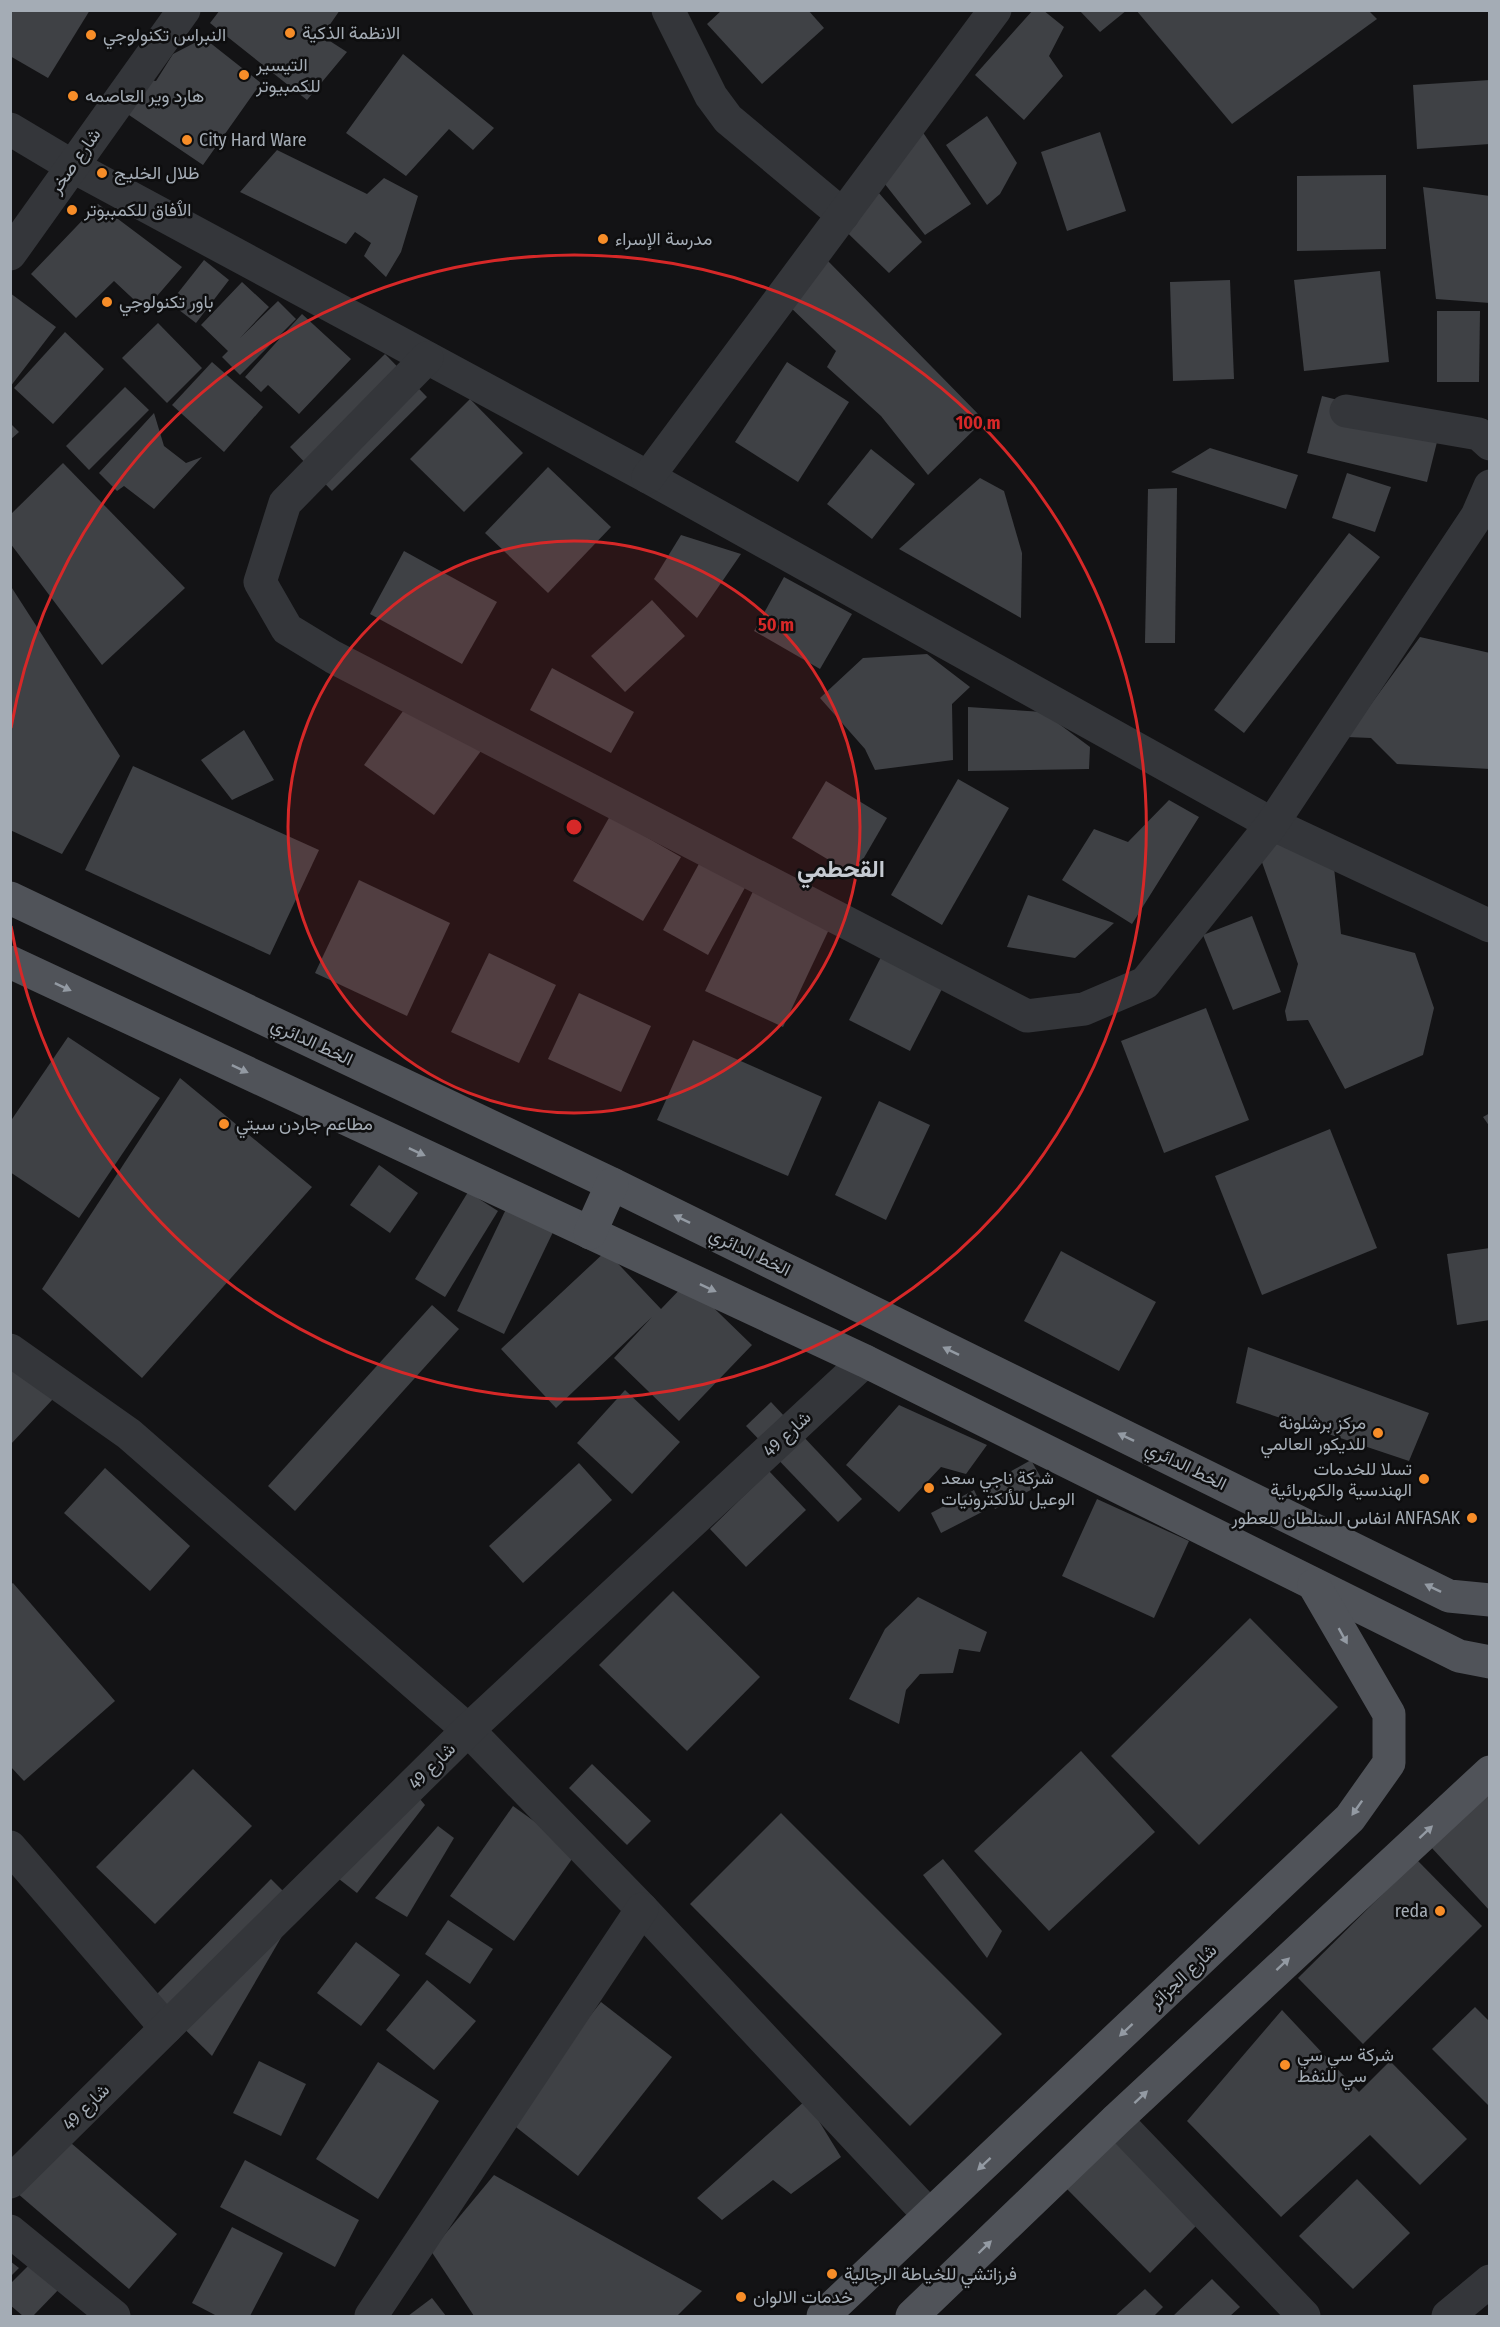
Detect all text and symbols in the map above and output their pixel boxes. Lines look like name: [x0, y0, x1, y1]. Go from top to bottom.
place label: الانظمة الذكية: [302, 22, 400, 44]
place label: النبراس تكنولوجي: [103, 24, 226, 50]
marker: الانظمة الذكية: [283, 26, 297, 40]
marker: النبراس تكنولوجي: [84, 28, 98, 42]
place label: التيسير للكمبيوتر: [255, 54, 321, 97]
marker: التيسير للكمبيوتر: [237, 68, 251, 82]
place label: هارد وير العاصمه: [85, 85, 204, 107]
marker: هارد وير العاصمه: [66, 89, 80, 103]
street label: شارع صخر: [44, 124, 106, 199]
place label: City Hard Ware: [199, 129, 307, 151]
marker: City Hard Ware: [180, 133, 194, 147]
place label: ظلال الخليج: [114, 162, 200, 185]
marker: ظلال الخليج: [95, 166, 109, 180]
place label: الٱفاق للكمببوتر: [83, 199, 191, 221]
marker: الٱفاق للكمببوتر: [65, 203, 79, 217]
place label: مدرسة الإسراء: [615, 228, 712, 251]
marker: مدرسة الإسراء: [596, 232, 610, 246]
place label: باور تكنولوجي: [119, 291, 214, 317]
marker: باور تكنولوجي: [100, 295, 114, 309]
text: 100 m: [956, 412, 1000, 434]
text: 50 m: [758, 614, 794, 636]
centre of rings: [564, 817, 584, 837]
district label: القحطمي: [797, 855, 885, 889]
one-way arrow: [55, 982, 72, 991]
street label: الخط الدائري: [266, 1013, 356, 1074]
one-way arrow: [232, 1065, 249, 1074]
place label: مطاعم جاردن سيتي: [236, 1113, 373, 1139]
marker: مطاعم جاردن سيتي: [217, 1117, 231, 1131]
one-way arrow: [408, 1147, 426, 1157]
one-way arrow: [674, 1214, 691, 1223]
street label: الخط الدائري: [704, 1223, 794, 1285]
one-way arrow: [699, 1283, 716, 1292]
one-way arrow: [943, 1346, 960, 1356]
street label: شارع 49: [758, 1406, 816, 1462]
place label: مركز برشلونة للديكور العالمي: [1261, 1412, 1366, 1459]
marker: مركز برشلونة للديكور العالمي: [1371, 1426, 1385, 1440]
one-way arrow: [1118, 1432, 1135, 1442]
street label: الخط الدائري: [1140, 1437, 1230, 1499]
place label: تسلا للخدمات الهندسية والكهربائية: [1270, 1458, 1412, 1501]
place label: شركة ناجي سعد الوعيل للألكترونيات: [941, 1467, 1075, 1510]
marker: تسلا للخدمات الهندسية والكهربائية: [1417, 1472, 1431, 1486]
marker: شركة ناجي سعد الوعيل للألكترونيات: [922, 1481, 936, 1495]
place label: انفاس السلطان للعطور ANFASAK: [1231, 1507, 1460, 1529]
marker: انفاس السلطان للعطور ANFASAK: [1465, 1511, 1479, 1525]
one-way arrow: [1424, 1584, 1442, 1594]
one-way arrow: [1337, 1627, 1347, 1644]
street label: شارع 49: [404, 1738, 461, 1795]
one-way arrow: [1351, 1800, 1363, 1816]
one-way arrow: [1419, 1825, 1433, 1839]
place label: reda: [1395, 1900, 1428, 1922]
marker: reda: [1433, 1904, 1447, 1918]
street label: شارع الجزائر: [1144, 1939, 1222, 2014]
one-way arrow: [1276, 1958, 1290, 1972]
one-way arrow: [1118, 2023, 1133, 2037]
place label: شركة سي سي سي للنفط: [1297, 2044, 1394, 2091]
marker: شركة سي سي سي للنفط: [1278, 2058, 1292, 2072]
street label: شارع 49: [58, 2079, 115, 2136]
one-way arrow: [1133, 2090, 1148, 2104]
one-way arrow: [976, 2157, 991, 2171]
one-way arrow: [977, 2240, 991, 2254]
place label: فرزاتشي للخياطة الرجالية: [844, 2263, 1017, 2289]
marker: فرزاتشي للخياطة الرجالية: [825, 2267, 839, 2281]
place label: خدمات الالوان: [753, 2286, 853, 2308]
marker: خدمات الالوان: [734, 2290, 748, 2304]

